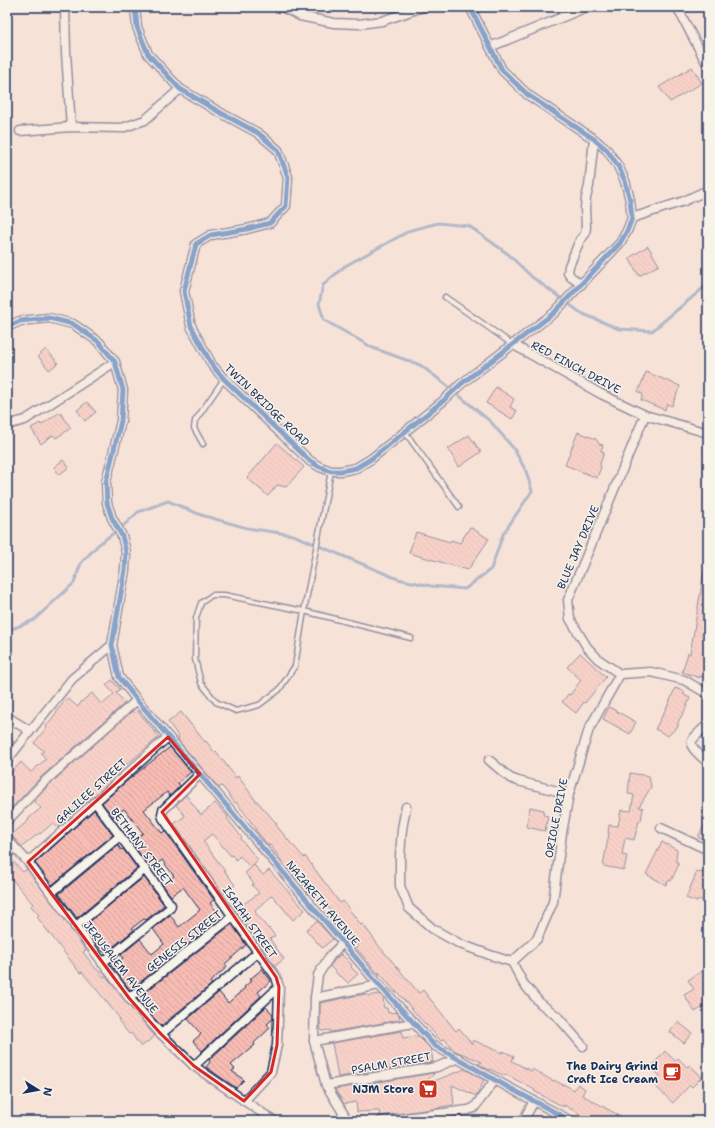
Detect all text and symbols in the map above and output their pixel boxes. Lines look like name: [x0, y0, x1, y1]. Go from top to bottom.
street label: RED FINCH DRIVE: [528, 337, 623, 397]
street label: TWIN BRIDGE ROAD: [221, 361, 312, 450]
street label: BLUE JAY DRIVE: [554, 503, 603, 592]
street label: GALILEE STREET: [52, 755, 130, 828]
street label: ORIOLE DRIVE: [541, 777, 572, 859]
street label: BETHANY STREET: [107, 805, 176, 890]
street label: NAZARETH AVENUE: [282, 857, 363, 949]
street label: ISAIAH STREET: [219, 883, 280, 962]
street label: GENESIS STREET: [143, 907, 225, 976]
street label: JERUSALEM AVENUE: [80, 918, 161, 1017]
street label: PSALM STREET: [350, 1049, 432, 1078]
place label: The Dairy Grind Craft Ice Cream: [566, 1059, 658, 1087]
cafe icon: The Dairy Grind Craft Ice Cream: [661, 1061, 683, 1083]
north arrow: [18, 1070, 58, 1110]
supermarket icon: NJM Store: [417, 1078, 439, 1100]
place label: NJM Store: [353, 1082, 414, 1097]
text: N: [39, 1086, 56, 1098]

